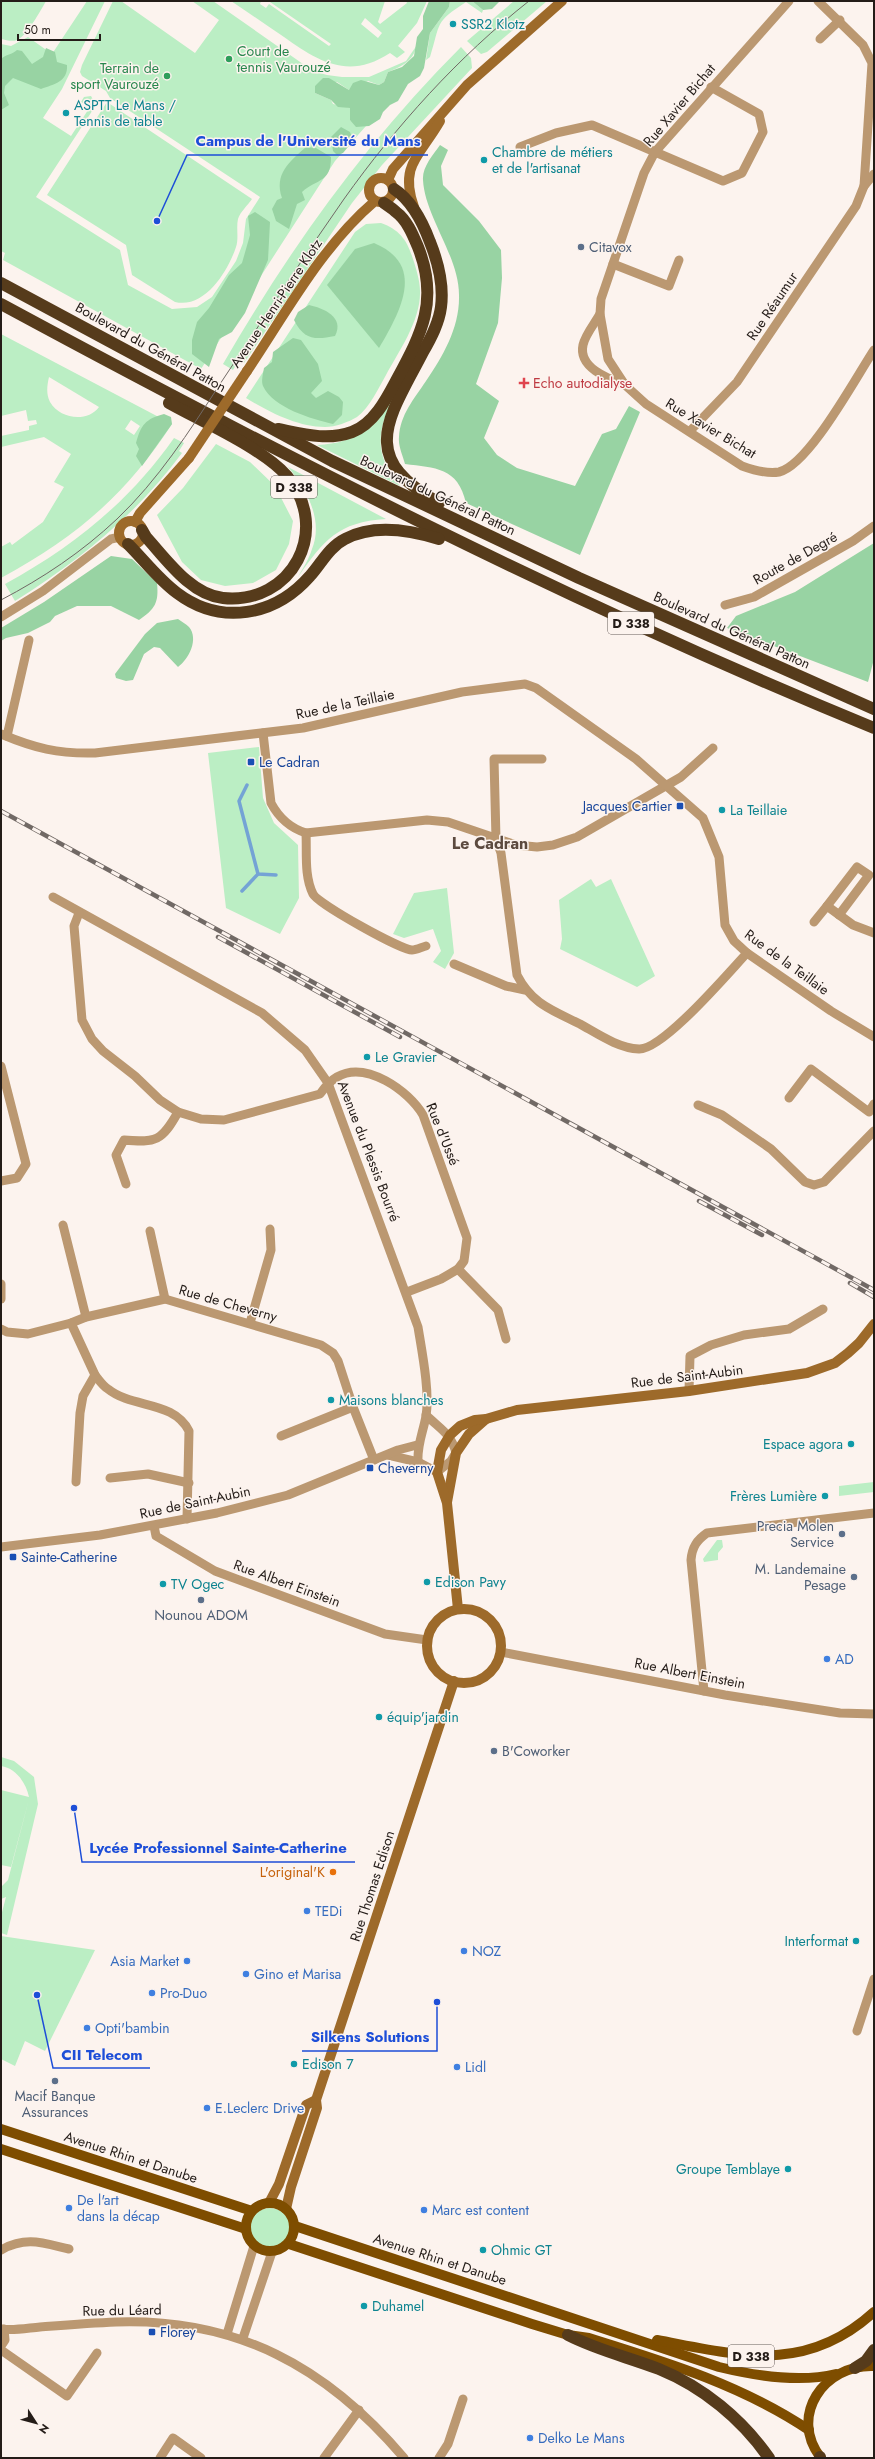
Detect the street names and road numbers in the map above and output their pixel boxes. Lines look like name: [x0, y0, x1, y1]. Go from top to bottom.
street label: Rue Xavier Bichat: [638, 59, 720, 151]
street label: Avenue Henri-Pierre Klotz: [225, 234, 327, 371]
street label: Rue Réaumur: [742, 268, 802, 344]
street label: Boulevard du Général Patton: [72, 297, 230, 397]
street label: Rue Xavier Bichat: [662, 393, 761, 463]
street label: Boulevard du Général Patton: [357, 450, 519, 540]
road number: D 338: [271, 476, 317, 498]
street label: Route de Degré: [749, 527, 841, 589]
street label: Boulevard du Général Patton: [650, 586, 814, 674]
road number: D 338: [608, 612, 654, 634]
street label: Rue de la Teillaie: [294, 684, 396, 724]
street label: Rue de la Teillaie: [741, 924, 833, 1000]
street label: Avenue du Plessis Bourré: [333, 1078, 405, 1224]
street label: Rue d'Ussé: [421, 1100, 465, 1168]
street label: Rue de Cheverny: [177, 1279, 280, 1327]
street label: Rue de Saint-Aubin: [630, 1359, 744, 1393]
street label: Rue de Saint-Aubin: [138, 1480, 252, 1524]
street label: Rue Albert Einstein: [231, 1554, 343, 1612]
street label: Rue Albert Einstein: [633, 1652, 747, 1694]
street label: Rue Thomas Edison: [345, 1828, 399, 1944]
street label: Avenue Rhin et Danube: [62, 2126, 200, 2188]
street label: Avenue Rhin et Danube: [371, 2228, 509, 2290]
street label: Rue du Léard: [82, 2299, 162, 2321]
road number: D 338: [728, 2345, 774, 2367]

